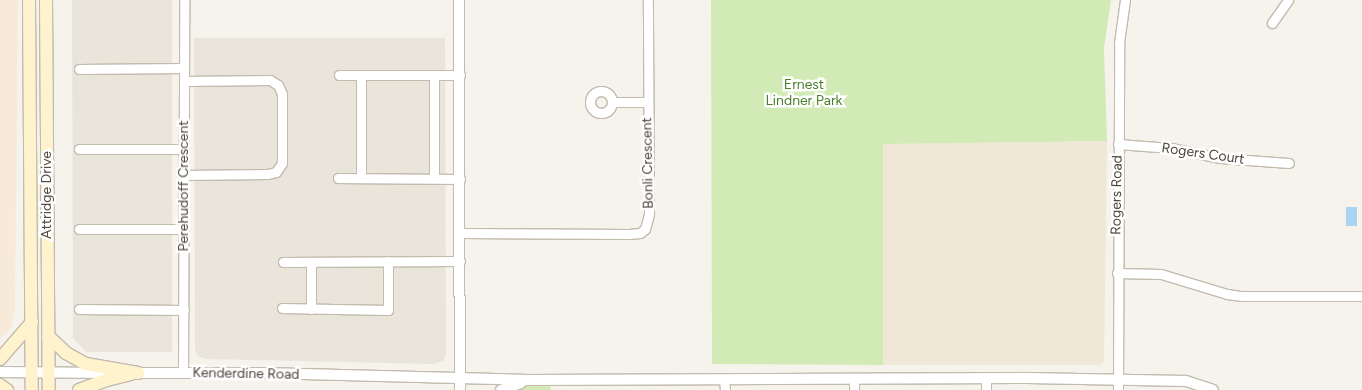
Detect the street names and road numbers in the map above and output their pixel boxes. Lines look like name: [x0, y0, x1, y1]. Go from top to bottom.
street label: Bonli Crescent: [639, 117, 657, 209]
street label: Perehudoff Crescent: [176, 120, 192, 252]
street label: Rogers Court: [1160, 140, 1246, 168]
street label: Attridge Drive: [39, 151, 55, 239]
street label: Rogers Road: [1108, 155, 1126, 235]
street label: Kenderdine Road: [192, 365, 300, 383]

